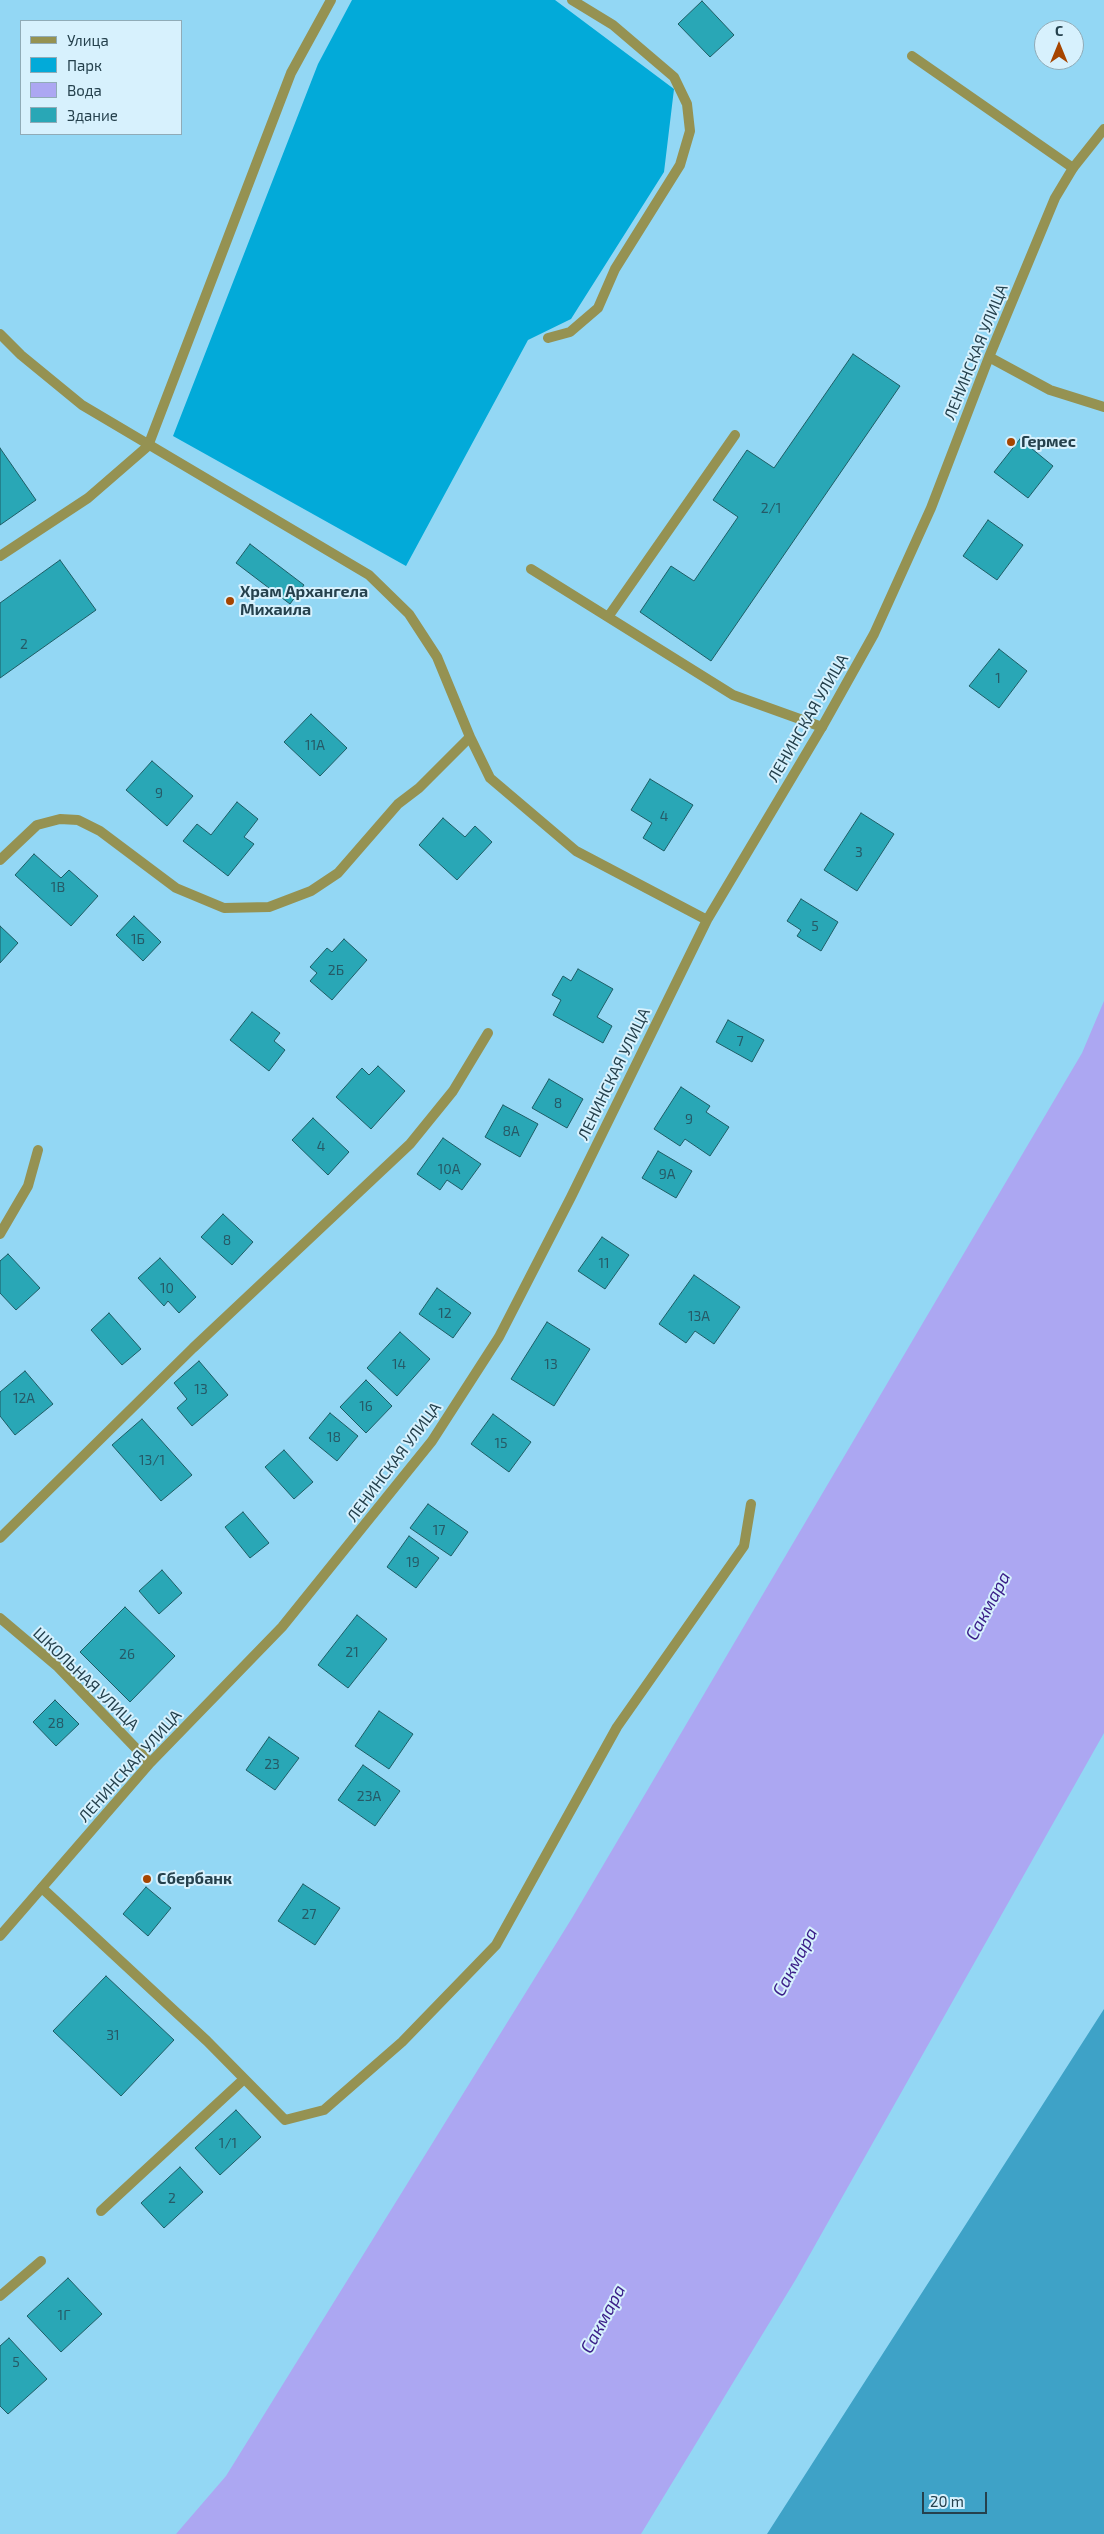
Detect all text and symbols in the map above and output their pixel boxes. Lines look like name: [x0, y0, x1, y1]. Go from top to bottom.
legend: [20, 20, 182, 135]
north arrow: [1034, 20, 1084, 70]
text: С: [1055, 22, 1063, 39]
text: Улица: [67, 31, 109, 49]
text: Парк: [67, 56, 102, 74]
text: Вода: [67, 81, 102, 99]
text: Здание: [67, 106, 118, 124]
street label: ЛЕНИНСКАЯ УЛИЦА: [940, 281, 1012, 423]
place label: Гермес: [1021, 432, 1076, 452]
marker: Гермес: [1005, 436, 1017, 448]
house number: 2/1: [761, 500, 781, 516]
place label: Храм Архангела Михаила: [240, 582, 368, 620]
marker: Храм Архангела Михаила: [224, 595, 236, 607]
house number: 2: [20, 636, 28, 652]
street label: ЛЕНИНСКАЯ УЛИЦА: [764, 651, 852, 785]
house number: 1: [995, 670, 1001, 686]
house number: 11А: [305, 737, 325, 753]
house number: 9: [155, 785, 163, 801]
house number: 4: [660, 808, 668, 824]
house number: 3: [855, 844, 863, 860]
house number: 1В: [51, 879, 65, 895]
house number: 5: [811, 918, 819, 934]
house number: 1Б: [131, 931, 145, 947]
house number: 2Б: [328, 962, 344, 978]
street label: ЛЕНИНСКАЯ УЛИЦА: [574, 1005, 654, 1143]
house number: 7: [736, 1033, 744, 1049]
house number: 8: [554, 1095, 562, 1111]
house number: 9: [685, 1111, 693, 1127]
house number: 8А: [502, 1123, 520, 1139]
house number: 4: [317, 1138, 325, 1154]
house number: 10А: [438, 1161, 460, 1177]
house number: 9А: [659, 1166, 675, 1182]
house number: 8: [223, 1232, 231, 1248]
house number: 11: [598, 1255, 610, 1271]
house number: 10: [160, 1280, 174, 1296]
house number: 12: [438, 1305, 452, 1321]
house number: 13А: [688, 1308, 710, 1324]
house number: 14: [392, 1356, 406, 1372]
house number: 13: [544, 1356, 558, 1372]
house number: 13: [194, 1381, 208, 1397]
house number: 12А: [13, 1390, 35, 1406]
street label: ЛЕНИНСКАЯ УЛИЦА: [343, 1398, 445, 1526]
house number: 16: [359, 1398, 373, 1414]
house number: 18: [327, 1429, 341, 1445]
house number: 15: [494, 1435, 508, 1451]
house number: 13/1: [139, 1452, 165, 1468]
house number: 17: [433, 1522, 445, 1538]
house number: 19: [406, 1554, 420, 1570]
water label: Сакмара: [961, 1568, 1015, 1644]
street label: ШКОЛЬНАЯ УЛИЦА: [29, 1624, 143, 1734]
house number: 21: [345, 1644, 359, 1660]
house number: 26: [119, 1646, 135, 1662]
street label: ЛЕНИНСКАЯ УЛИЦА: [74, 1706, 186, 1826]
house number: 28: [48, 1715, 64, 1731]
house number: 23: [264, 1756, 280, 1772]
house number: 23А: [357, 1788, 381, 1804]
place label: Сбербанк: [157, 1869, 232, 1889]
marker: Сбербанк: [141, 1873, 153, 1885]
house number: 27: [301, 1906, 317, 1922]
water label: Сакмара: [768, 1924, 822, 2000]
house number: 31: [106, 2027, 120, 2043]
house number: 1/1: [219, 2135, 237, 2151]
house number: 2: [168, 2190, 176, 2206]
water label: Сакмара: [576, 2281, 630, 2357]
house number: 1Г: [58, 2307, 70, 2323]
house number: 5: [12, 2354, 20, 2370]
scale bar: [924, 2482, 989, 2514]
text: 20 m: [930, 2492, 964, 2510]

